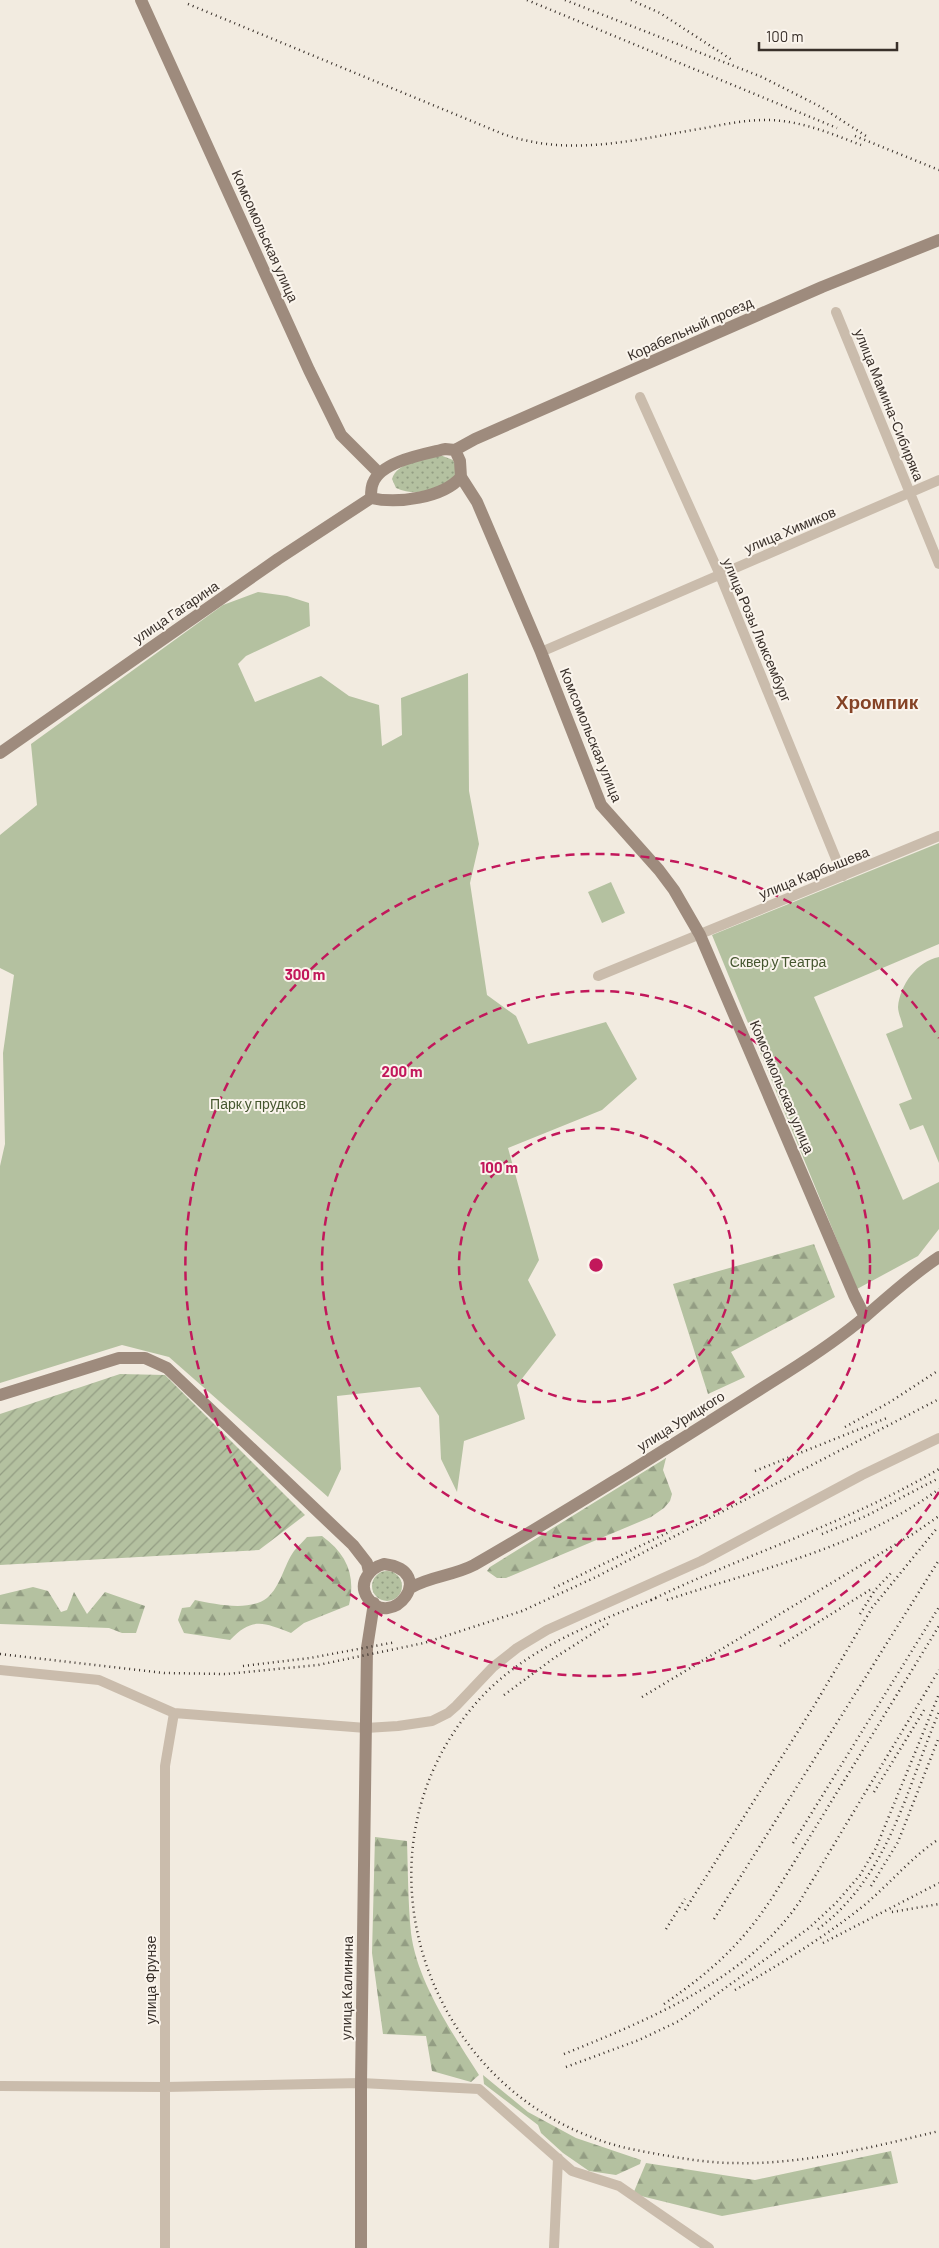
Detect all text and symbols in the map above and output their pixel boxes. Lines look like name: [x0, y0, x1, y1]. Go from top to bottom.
scale bar: [759, 20, 896, 52]
text: 100 m: [766, 27, 804, 45]
street label: Комсомольская улица: [229, 167, 302, 305]
street label: Корабельный проезд: [624, 293, 755, 364]
street label: улица Мамина-Сибиряка: [851, 326, 928, 484]
street label: улица Химиков: [742, 503, 838, 556]
street label: улица Розы Люксембург: [719, 555, 795, 704]
street label: улица Гагарина: [130, 577, 222, 646]
street label: Комсомольская улица: [557, 665, 626, 805]
district label: Хромпик: [836, 690, 919, 713]
street label: улица Карбышева: [756, 843, 872, 902]
park label: Сквер у Театра: [730, 953, 827, 970]
text: 300 m: [285, 965, 325, 983]
street label: Комсомольская улица: [747, 1018, 818, 1156]
text: 200 m: [381, 1062, 423, 1080]
park label: Парк у прудков: [210, 1095, 306, 1112]
text: 100 m: [480, 1158, 518, 1176]
centre of rings: [587, 1256, 605, 1274]
street label: улица Урицкого: [634, 1387, 728, 1454]
street label: улица Калинина: [337, 1935, 356, 2040]
street label: улица Фрунзе: [142, 1936, 159, 2024]

